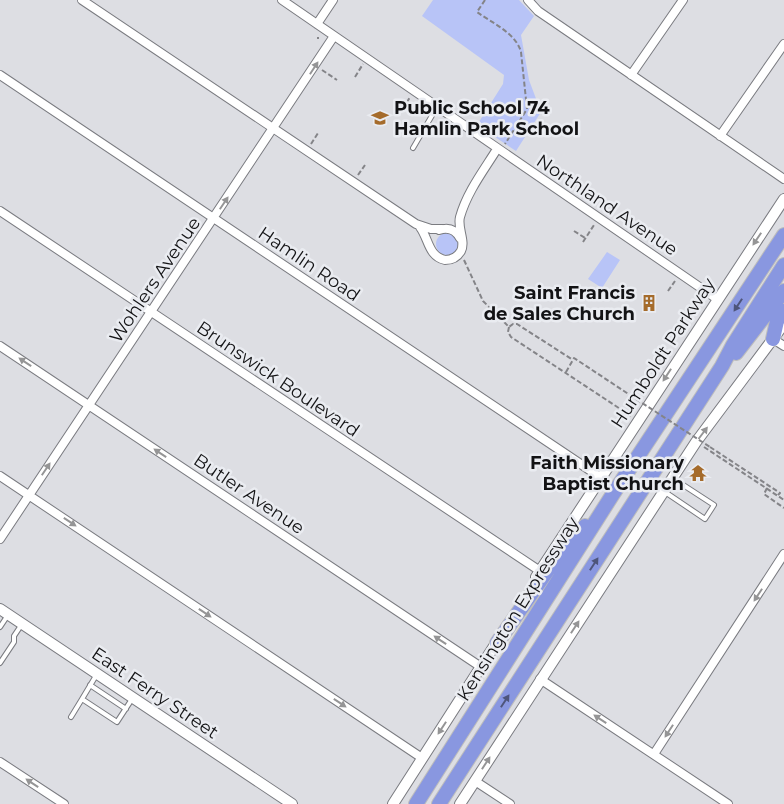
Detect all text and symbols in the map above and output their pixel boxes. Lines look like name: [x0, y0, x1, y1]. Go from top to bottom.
one-way arrow: [309, 61, 319, 74]
place label: Public School 74 Hamlin Park School: [394, 97, 579, 140]
school or university icon: Public School 74 Hamlin Park School: [370, 108, 390, 128]
street label: Northland Avenue: [532, 150, 682, 260]
one-way arrow: [220, 197, 229, 210]
street label: Wohlers Avenue: [105, 213, 205, 347]
street label: Hamlin Road: [254, 222, 364, 306]
one-way arrow: [752, 233, 762, 246]
street label: Humboldt Parkway: [606, 274, 720, 432]
place label: Saint Francis de Sales Church: [484, 282, 635, 325]
building icon: Saint Francis de Sales Church: [639, 293, 659, 313]
one-way arrow: [734, 298, 743, 311]
street label: Brunswick Boulevard: [192, 316, 364, 442]
one-way arrow: [18, 357, 32, 367]
one-way arrow: [662, 368, 672, 382]
one-way arrow: [697, 427, 708, 440]
one-way arrow: [153, 448, 167, 458]
street label: Butler Avenue: [190, 449, 309, 539]
place label: Faith Missionary Baptist Church: [530, 452, 684, 495]
one-way arrow: [42, 463, 51, 476]
temple icon: Faith Missionary Baptist Church: [688, 463, 708, 483]
street label: Kensington Expressway: [452, 513, 584, 705]
one-way arrow: [63, 518, 76, 527]
one-way arrow: [589, 558, 598, 571]
one-way arrow: [753, 588, 762, 601]
one-way arrow: [198, 608, 211, 618]
one-way arrow: [570, 620, 579, 633]
one-way arrow: [434, 635, 447, 645]
street label: East Ferry Street: [87, 642, 223, 744]
one-way arrow: [501, 694, 510, 707]
one-way arrow: [333, 698, 346, 708]
one-way arrow: [593, 714, 607, 723]
one-way arrow: [437, 721, 447, 734]
one-way arrow: [665, 725, 674, 738]
one-way arrow: [482, 756, 491, 770]
one-way arrow: [25, 778, 39, 788]

